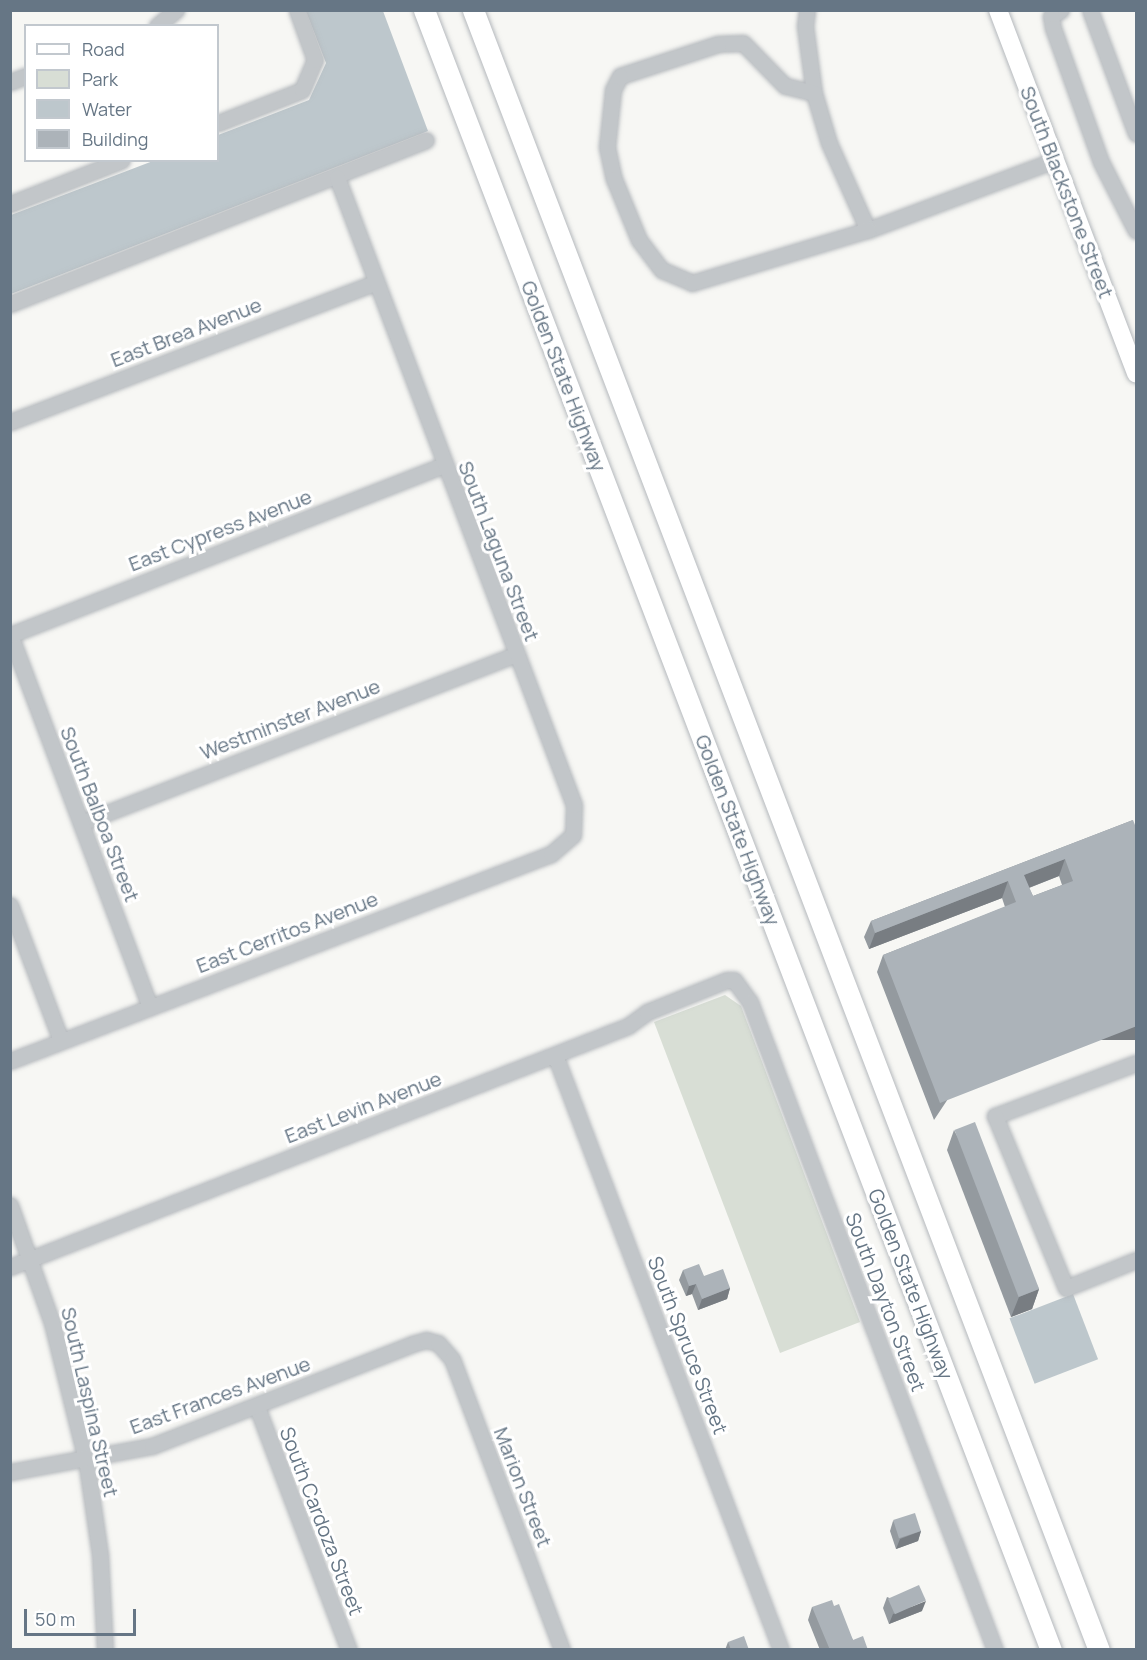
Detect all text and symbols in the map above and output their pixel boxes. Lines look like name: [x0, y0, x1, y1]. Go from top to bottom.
legend: [24, 24, 219, 162]
text: Road: [82, 37, 125, 61]
text: Park: [82, 67, 118, 91]
street label: South Blackstone Street: [1015, 83, 1119, 301]
text: Water: [82, 97, 132, 121]
text: Building: [82, 127, 148, 151]
street label: Golden State Highway: [517, 277, 611, 475]
street label: East Brea Avenue: [107, 292, 265, 372]
street label: South Laguna Street: [454, 458, 544, 644]
street label: East Cypress Avenue: [125, 484, 315, 576]
street label: Westminster Avenue: [197, 674, 383, 764]
street label: South Balboa Street: [56, 723, 144, 905]
street label: Golden State Highway: [691, 731, 785, 929]
street label: East Cerritos Avenue: [193, 886, 381, 978]
street label: East Levin Avenue: [281, 1066, 445, 1148]
street label: Golden State Highway: [864, 1185, 958, 1383]
street label: South Dayton Street: [841, 1209, 931, 1395]
street label: South Spruce Street: [643, 1253, 733, 1437]
street label: South Laspina Street: [56, 1305, 124, 1499]
street label: East Frances Avenue: [127, 1351, 313, 1439]
street label: South Cardoza Street: [275, 1424, 369, 1618]
street label: Marion Street: [489, 1424, 557, 1550]
scale bar: [27, 1597, 140, 1635]
text: 50 m: [35, 1607, 75, 1631]

